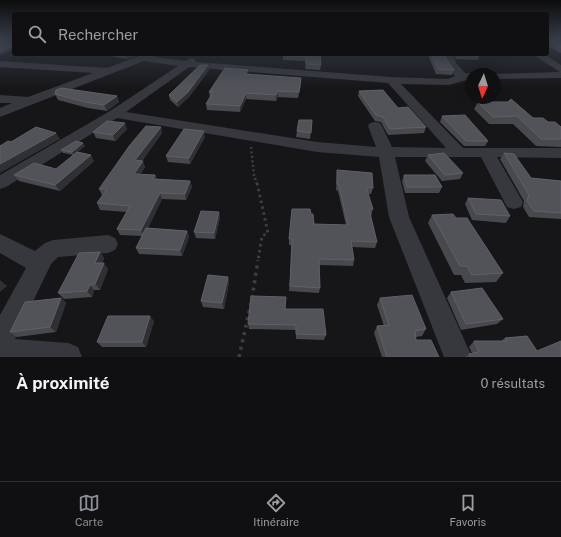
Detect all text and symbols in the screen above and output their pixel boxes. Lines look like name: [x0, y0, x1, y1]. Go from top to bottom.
search box: [12, 12, 549, 56]
icon: search: [26, 23, 48, 45]
text: Rechercher: [58, 26, 138, 43]
north arrow: [465, 68, 501, 104]
text: À proximité: [16, 373, 110, 393]
text: 0 résultats: [480, 376, 545, 391]
tab: Carte: [75, 492, 103, 528]
tab: Itinéraire: [253, 492, 299, 528]
tab: Favoris: [449, 492, 486, 528]

